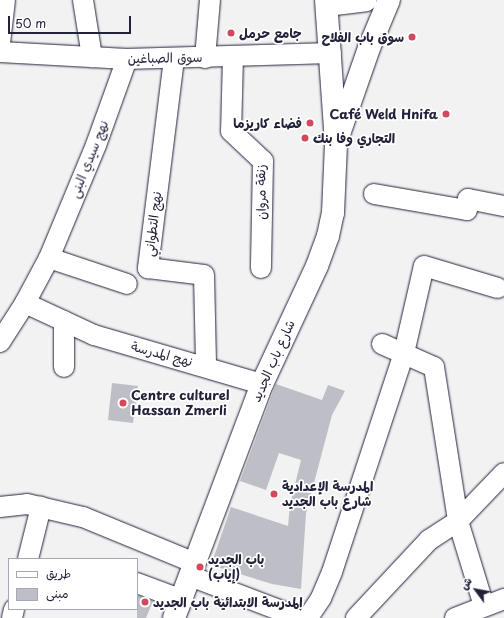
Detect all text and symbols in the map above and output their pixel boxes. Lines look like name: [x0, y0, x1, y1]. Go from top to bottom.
scale bar: [10, 8, 133, 34]
text: 50 m: [15, 14, 46, 32]
place label: جامع حرمل: [239, 25, 302, 41]
marker: جامع حرمل: [226, 28, 236, 38]
place label: سوق باب الفلاح: [321, 29, 404, 45]
marker: سوق باب الفلاح: [407, 32, 417, 42]
street label: سوق الصباغين: [127, 50, 203, 66]
place label: Café Weld Hnifa: [330, 106, 438, 122]
marker: Café Weld Hnifa: [441, 109, 451, 119]
place label: فضاء كاريزما: [233, 115, 302, 131]
street label: نهج سيدي البنى: [66, 118, 112, 200]
marker: فضاء كاريزما: [305, 118, 315, 128]
place label: التجاري وفا بنك: [313, 130, 395, 146]
marker: التجاري وفا بنك: [300, 133, 310, 143]
street label: زنقة مروان: [253, 164, 269, 220]
street label: نهج التطواني: [141, 191, 165, 257]
street label: شارع باب الجديد: [248, 318, 298, 404]
street label: نهج المدرسة: [130, 338, 194, 370]
place label: Centre culturel Hassan Zmerli: [131, 388, 230, 419]
marker: Centre culturel Hassan Zmerli: [118, 398, 128, 408]
place label: المدرسة الإعدادية شارع باب الجديد: [282, 479, 373, 510]
marker: المدرسة الإعدادية شارع باب الجديد: [269, 489, 279, 499]
place label: باب الجديد (إياب): [208, 552, 264, 583]
legend: [8, 558, 138, 610]
marker: باب الجديد (إياب): [195, 562, 205, 572]
text: طريق: [46, 564, 71, 582]
north arrow: [456, 570, 496, 610]
text: ش: [455, 574, 476, 593]
text: مبنى: [46, 584, 69, 602]
place label: المدرسة الابتدائية باب الجديد: [153, 594, 302, 610]
marker: المدرسة الابتدائية باب الجديد: [140, 597, 150, 607]

